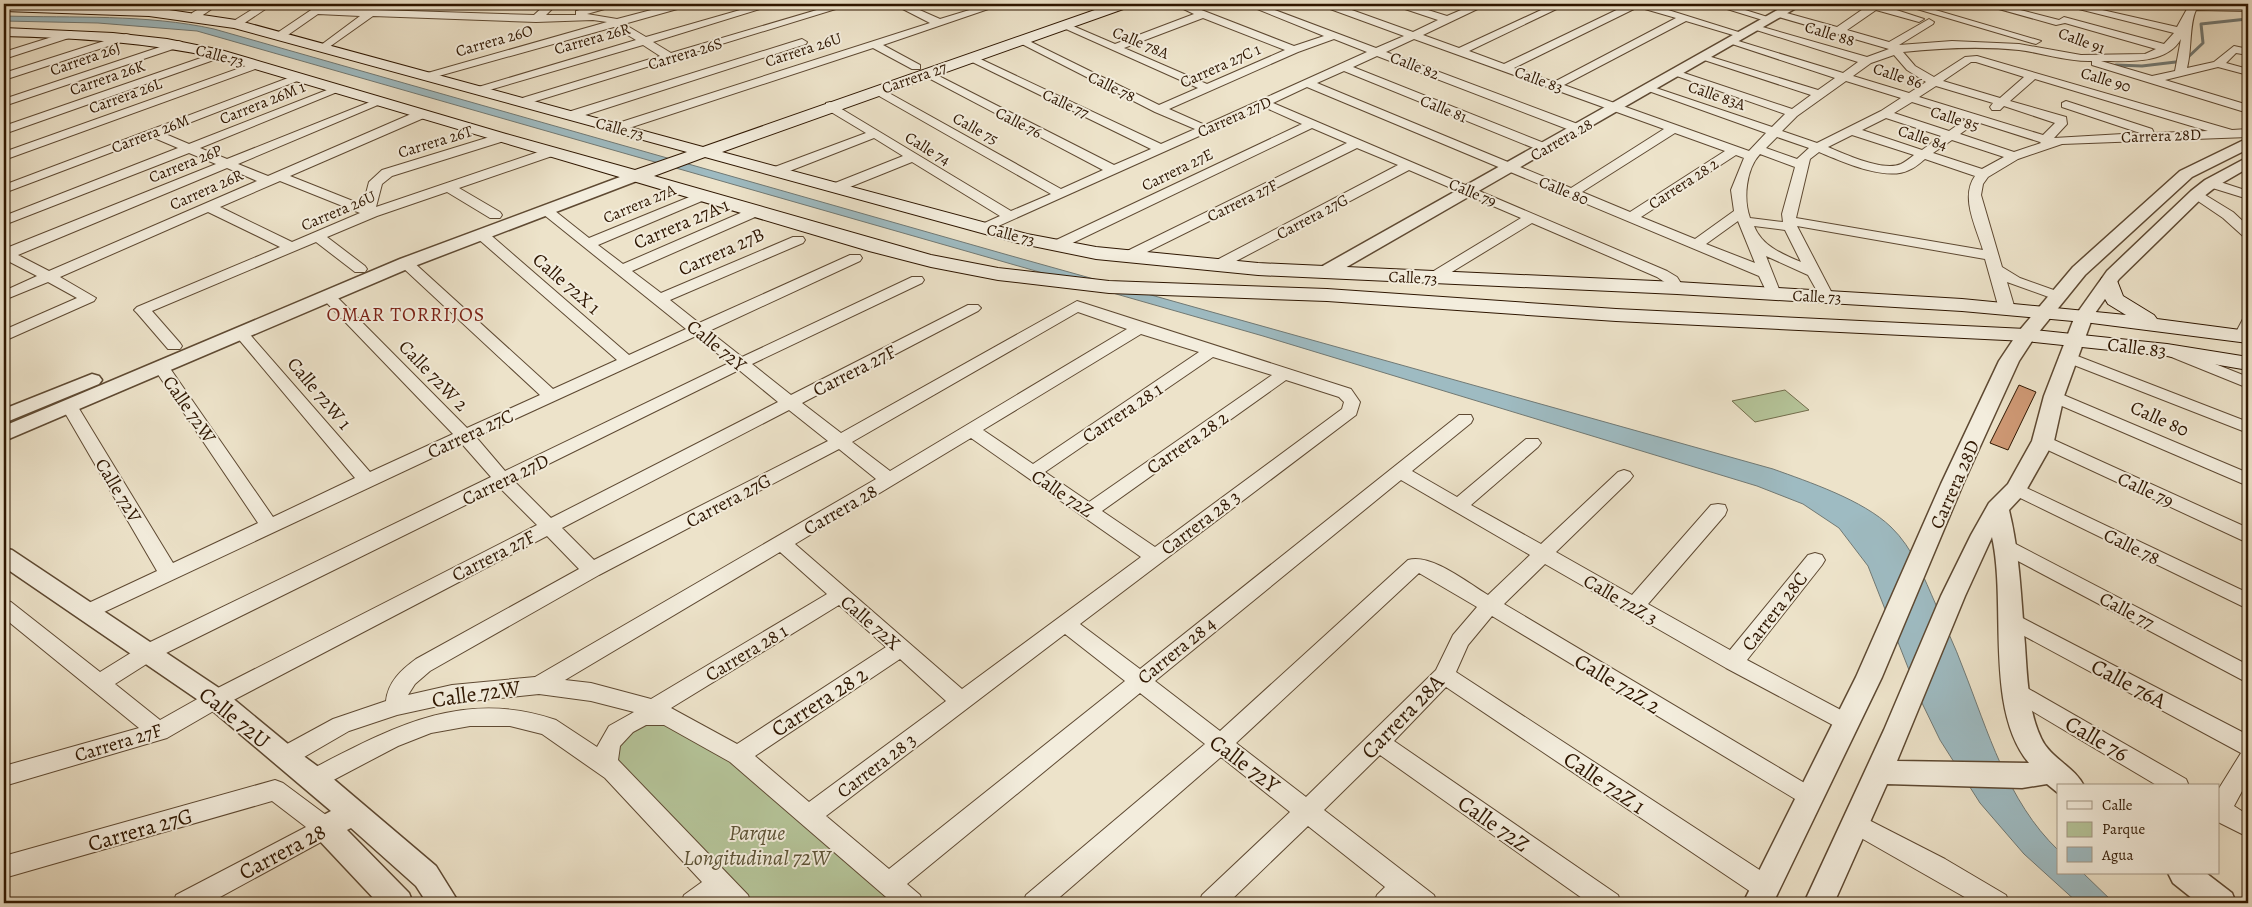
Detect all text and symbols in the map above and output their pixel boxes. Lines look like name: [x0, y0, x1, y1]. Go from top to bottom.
street label: Calle 88: [1802, 16, 1857, 52]
street label: Carrera 26R: [552, 18, 633, 60]
street label: Carrera 26O: [453, 19, 535, 62]
street label: Calle 78A: [1109, 21, 1173, 65]
street label: Calle 91: [2055, 22, 2109, 60]
street label: Carrera 26U: [762, 27, 844, 73]
street label: Carrera 26S: [645, 32, 725, 76]
street label: Carrera 26J: [47, 37, 124, 81]
street label: Carrera 27C 1: [1177, 38, 1265, 94]
street label: Calle 73: [193, 39, 246, 73]
street label: Calle 82: [1387, 47, 1443, 85]
street label: Carrera 26K: [67, 55, 148, 101]
street label: Carrera 27: [879, 56, 950, 99]
street label: Calle 86: [1870, 58, 1925, 94]
street label: Calle 83: [1511, 61, 1566, 99]
street label: Calle 90: [2078, 62, 2134, 98]
street label: Calle 78: [1084, 66, 1139, 108]
street label: Carrera 26L: [86, 72, 166, 119]
street label: Carrera 26M 1: [216, 76, 309, 130]
street label: Calle 83A: [1685, 76, 1749, 116]
street label: Calle 77: [1039, 84, 1093, 124]
street label: Calle 81: [1417, 90, 1471, 128]
street label: Carrera 27D: [1194, 91, 1275, 143]
street label: Calle 85: [1927, 101, 1982, 137]
street label: Calle 76: [991, 102, 1046, 144]
street label: Calle 75: [949, 107, 1002, 150]
street label: Carrera 26M: [108, 109, 193, 159]
street label: Calle 73: [593, 112, 646, 146]
street label: Carrera 28: [1526, 113, 1597, 167]
street label: Carrera 26T: [395, 120, 476, 164]
street label: Calle 84: [1895, 120, 1950, 156]
street label: Carrera 28D: [2121, 124, 2201, 148]
street label: Calle 74: [901, 127, 954, 171]
street label: Carrera 26P: [145, 139, 225, 189]
street label: Carrera 27E: [1138, 143, 1217, 197]
street label: Carrera 28 2: [1644, 153, 1723, 215]
street label: Carrera 26R: [166, 164, 247, 216]
street label: Calle 80: [1535, 171, 1592, 211]
street label: Calle 79: [1445, 173, 1500, 213]
street label: Carrera 27F: [1204, 174, 1281, 227]
street label: Carrera 27A: [600, 178, 680, 229]
street label: Carrera 26U: [298, 185, 379, 237]
street label: Carrera 27G: [1273, 189, 1352, 245]
street label: Carrera 27A 1: [630, 192, 734, 256]
street label: Calle 73: [984, 218, 1037, 252]
street label: Carrera 27B: [674, 221, 769, 282]
street label: Calle 72X 1: [527, 247, 606, 321]
street label: Calle 73: [1388, 266, 1438, 290]
street label: Calle 73: [1792, 285, 1842, 309]
district label: OMAR TORRIJOS: [327, 301, 485, 328]
street label: Calle 72Y: [681, 314, 752, 378]
street label: Calle 83: [2106, 331, 2168, 365]
street label: Calle 72W 2: [393, 334, 474, 417]
street label: Carrera 27F: [808, 339, 901, 403]
street label: Calle 72W 1: [281, 352, 358, 436]
street label: Calle 72W: [156, 371, 222, 449]
street label: Carrera 28 1: [1077, 376, 1168, 449]
street label: Calle 80: [2126, 395, 2193, 443]
street label: Carrera 27C: [423, 403, 518, 465]
street label: Carrera 28 2: [1141, 405, 1234, 481]
street label: Carrera 28D: [1924, 436, 1986, 533]
street label: Carrera 27D: [458, 448, 553, 512]
street label: Calle 72V: [89, 453, 148, 528]
street label: Calle 72Z: [1026, 463, 1099, 524]
street label: Calle 79: [2113, 466, 2178, 514]
street label: Carrera 27G: [681, 468, 776, 534]
street label: Carrera 28: [799, 478, 882, 542]
street label: Carrera 28 3: [1156, 484, 1246, 561]
street label: Calle 78: [2099, 522, 2164, 572]
street label: Carrera 27F: [447, 524, 540, 588]
street label: Carrera 28C: [1736, 567, 1814, 656]
street label: Calle 72Z 3: [1579, 568, 1662, 632]
street label: Calle 77: [2095, 586, 2158, 636]
street label: Calle 72X: [835, 589, 906, 656]
street label: Carrera 28 4: [1132, 611, 1222, 690]
street label: Carrera 28 1: [700, 618, 793, 688]
street label: Calle 72Z 2: [1569, 646, 1666, 721]
street label: Calle 76A: [2086, 652, 2172, 717]
street label: Carrera 28 2: [766, 660, 874, 744]
street label: Carrera 28A: [1355, 667, 1452, 766]
street label: Calle 72W: [430, 673, 523, 715]
street label: Calle 72U: [192, 680, 276, 756]
street label: Calle 76: [2059, 709, 2134, 769]
street label: Carrera 27F: [71, 717, 165, 769]
street label: Carrera 28 3: [832, 727, 922, 804]
street label: Calle 72Y: [1203, 728, 1286, 801]
street label: Calle 72Z 1: [1557, 744, 1651, 821]
legend: [2057, 784, 2220, 874]
street label: Calle 72Z: [1452, 788, 1535, 859]
text: Calle: [2102, 795, 2133, 815]
street label: Carrera 27G: [84, 801, 196, 859]
street label: Carrera 28: [234, 816, 331, 887]
park label: Parque Longitudinal 72W: [683, 818, 832, 873]
text: Parque: [2102, 819, 2145, 839]
text: Agua: [2101, 845, 2133, 865]

